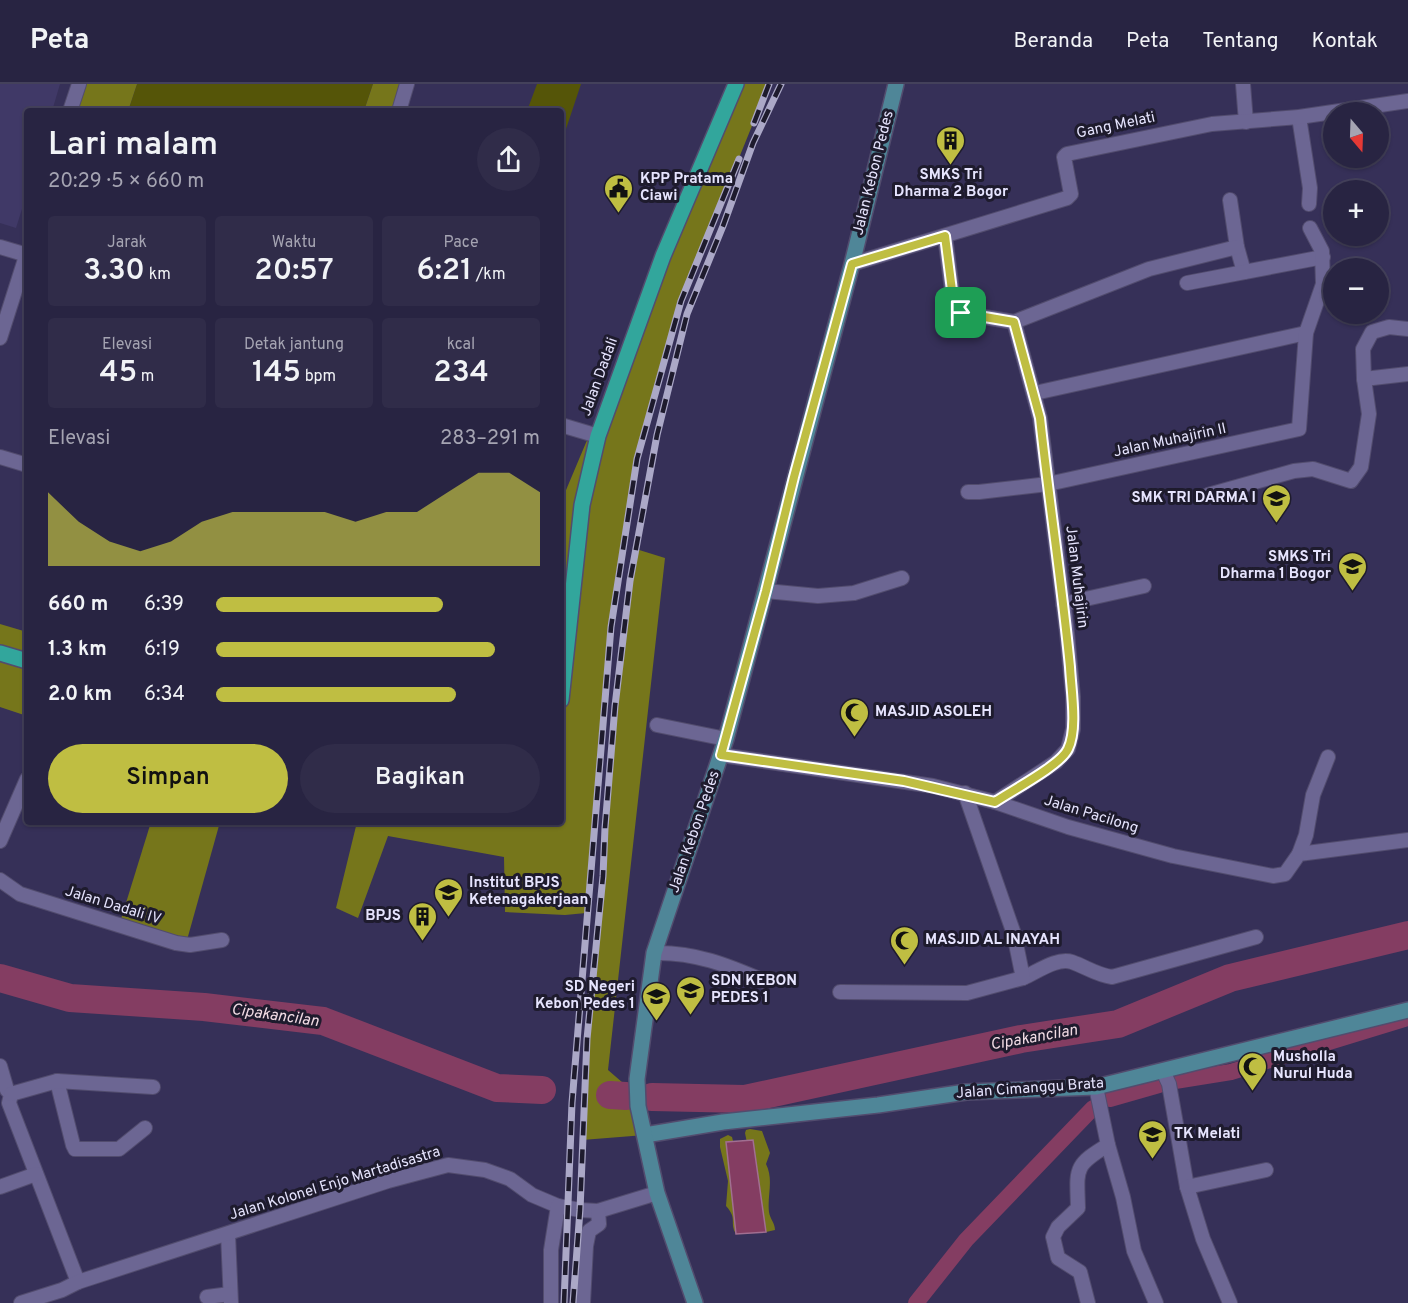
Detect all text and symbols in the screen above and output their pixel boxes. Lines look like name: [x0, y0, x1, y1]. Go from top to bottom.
text: Peta: [30, 23, 89, 59]
text: Beranda: [1014, 28, 1093, 55]
text: Peta: [1126, 28, 1169, 55]
text: Tentang: [1202, 28, 1279, 55]
text: Kontak: [1312, 28, 1378, 55]
north arrow: [1323, 102, 1389, 168]
map controls: [1323, 102, 1389, 324]
street label: Gang Melati: [1075, 108, 1157, 144]
street label: Jalan Kebon Pedes: [849, 109, 899, 237]
building icon: SMKS Tri Dharma 2 Bogor: [935, 124, 967, 166]
text: Lari malam: [48, 125, 218, 167]
button: share: [477, 128, 540, 191]
place label: SMKS Tri Dharma 2 Bogor: [894, 166, 1009, 202]
text: 20:29 · 5 × 660 m: [48, 169, 204, 195]
place label: KPP Pratama Ciawi: [640, 170, 733, 206]
public building icon: KPP Pratama Ciawi: [603, 172, 635, 214]
button: +: [1323, 180, 1389, 246]
text: Jarak: [107, 233, 147, 253]
text: Waktu: [272, 233, 316, 253]
text: Pace: [443, 233, 479, 253]
text: 3.30: [83, 253, 145, 290]
text: 20:57: [254, 253, 334, 290]
text: 6:21: [416, 253, 472, 290]
button: −: [1323, 258, 1389, 324]
text: km: [145, 265, 171, 285]
text: /km: [472, 265, 506, 285]
pin: [935, 287, 986, 338]
icon: arrive: [944, 296, 977, 329]
text: Elevasi: [102, 335, 152, 355]
text: Detak jantung: [244, 335, 344, 355]
text: kcal: [447, 335, 475, 355]
street label: Jalan Dadali: [577, 335, 623, 419]
text: 45: [100, 355, 137, 392]
text: 145: [252, 355, 301, 392]
text: 234: [433, 355, 489, 392]
text: m: [137, 367, 154, 387]
text: bpm: [301, 367, 336, 387]
street label: Jalan Muhajirin II: [1112, 420, 1228, 462]
text: Elevasi: [48, 426, 110, 452]
text: 283–291 m: [440, 426, 540, 452]
school or university icon: SMK TRI DARMA I: [1261, 482, 1293, 524]
place label: SMK TRI DARMA I: [1131, 489, 1256, 508]
street label: Jalan Muhajirin: [1060, 525, 1092, 629]
place label: SMKS Tri Dharma 1 Bogor: [1220, 548, 1332, 584]
school or university icon: SMKS Tri Dharma 1 Bogor: [1336, 550, 1368, 592]
text: 660 m: [48, 592, 108, 618]
text: 6:39: [144, 592, 184, 618]
text: 1.3 km: [48, 637, 107, 663]
text: 6:19: [144, 637, 180, 663]
text: 2.0 km: [48, 682, 112, 708]
text: 6:34: [144, 682, 185, 708]
mosque icon: MASJID ASOLEH: [838, 696, 870, 738]
place label: MASJID ASOLEH: [875, 703, 992, 722]
button: Simpan: [48, 744, 288, 813]
button: Bagikan: [300, 744, 540, 813]
street label: Jalan Kebon Pedes: [665, 768, 725, 896]
street label: Jalan Pacilong: [1041, 792, 1141, 838]
place label: Institut BPJS Ketenagakerjaan: [469, 874, 588, 910]
school or university icon: Institut BPJS Ketenagakerjaan: [432, 876, 464, 918]
street label: Jalan Dadali IV: [63, 882, 164, 930]
building icon: BPJS: [406, 900, 438, 942]
place label: BPJS: [365, 907, 401, 926]
mosque icon: MASJID AL INAYAH: [888, 924, 920, 966]
place label: MASJID AL INAYAH: [925, 931, 1060, 950]
place label: SDN KEBON PEDES 1: [711, 972, 797, 1008]
school or university icon: SDN KEBON PEDES 1: [674, 974, 706, 1016]
place label: SD Negeri Kebon Pedes 1: [535, 978, 635, 1014]
school or university icon: SD Negeri Kebon Pedes 1: [640, 980, 672, 1022]
water label: Cipakancilan: [230, 1000, 320, 1032]
water label: Cipakancilan: [989, 1020, 1080, 1056]
place label: Musholla Nurul Huda: [1273, 1048, 1352, 1084]
mosque icon: Musholla Nurul Huda: [1236, 1050, 1268, 1092]
street label: Jalan Cimanggu Brata: [955, 1074, 1105, 1104]
school or university icon: TK Melati: [1137, 1118, 1169, 1160]
place label: TK Melati: [1174, 1125, 1240, 1144]
street label: Jalan Kolonel Enjo Martadisastra: [227, 1143, 443, 1225]

